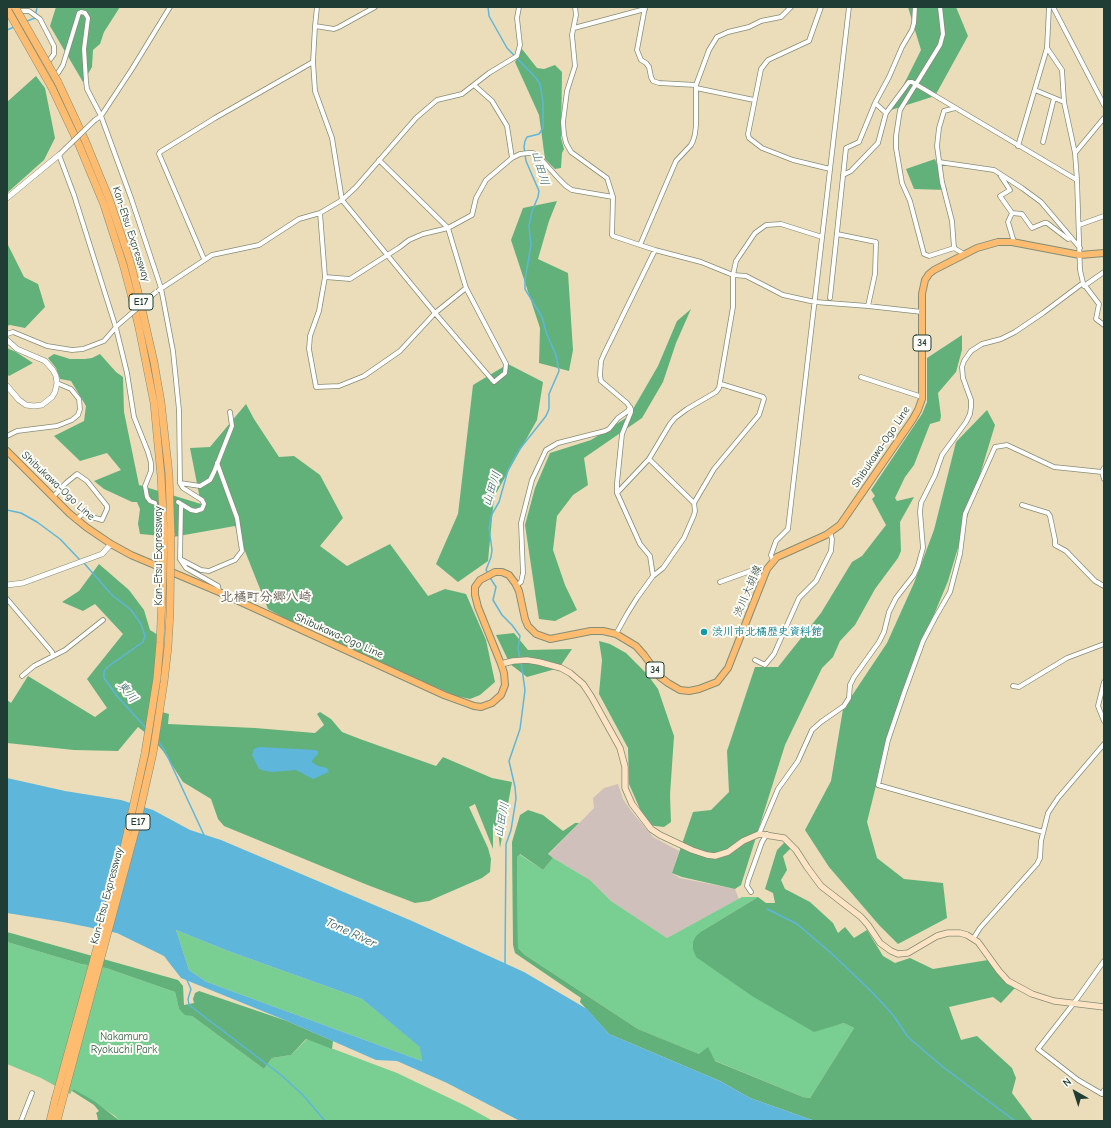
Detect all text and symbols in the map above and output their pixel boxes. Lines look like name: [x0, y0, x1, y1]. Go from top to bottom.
water label: 山田川: [528, 149, 552, 187]
street label: Kan-Etsu Expressway: [109, 185, 153, 283]
road number: E17: [129, 294, 153, 310]
road number: 34: [913, 335, 931, 351]
street label: Shibukawa-Ogo Line: [849, 404, 913, 490]
street label: Shibukawa-Ogo Line: [19, 449, 97, 523]
water label: 山田川: [480, 470, 504, 508]
street label: Kan-Etsu Expressway: [152, 506, 166, 606]
street label: 渋川大胡線: [731, 563, 765, 619]
district label: 北橘町分郷八崎: [221, 589, 311, 605]
street label: Shibukawa-Ogo Line: [293, 611, 385, 661]
place label: 渋川市北橘歴史資料館: [712, 625, 822, 639]
marker: 渋川市北橘歴史資料館: [699, 627, 709, 637]
road number: 34: [646, 662, 664, 678]
water label: 東川: [114, 678, 140, 706]
water label: 山田川: [491, 801, 513, 839]
road number: E17: [126, 814, 150, 830]
street label: Kan-Etsu Expressway: [88, 846, 126, 946]
water label: Tone River: [324, 915, 378, 951]
park label: Nakamura Ryokuchi Park: [91, 1030, 157, 1056]
north arrow: [1055, 1072, 1095, 1112]
text: N: [1060, 1075, 1074, 1090]

